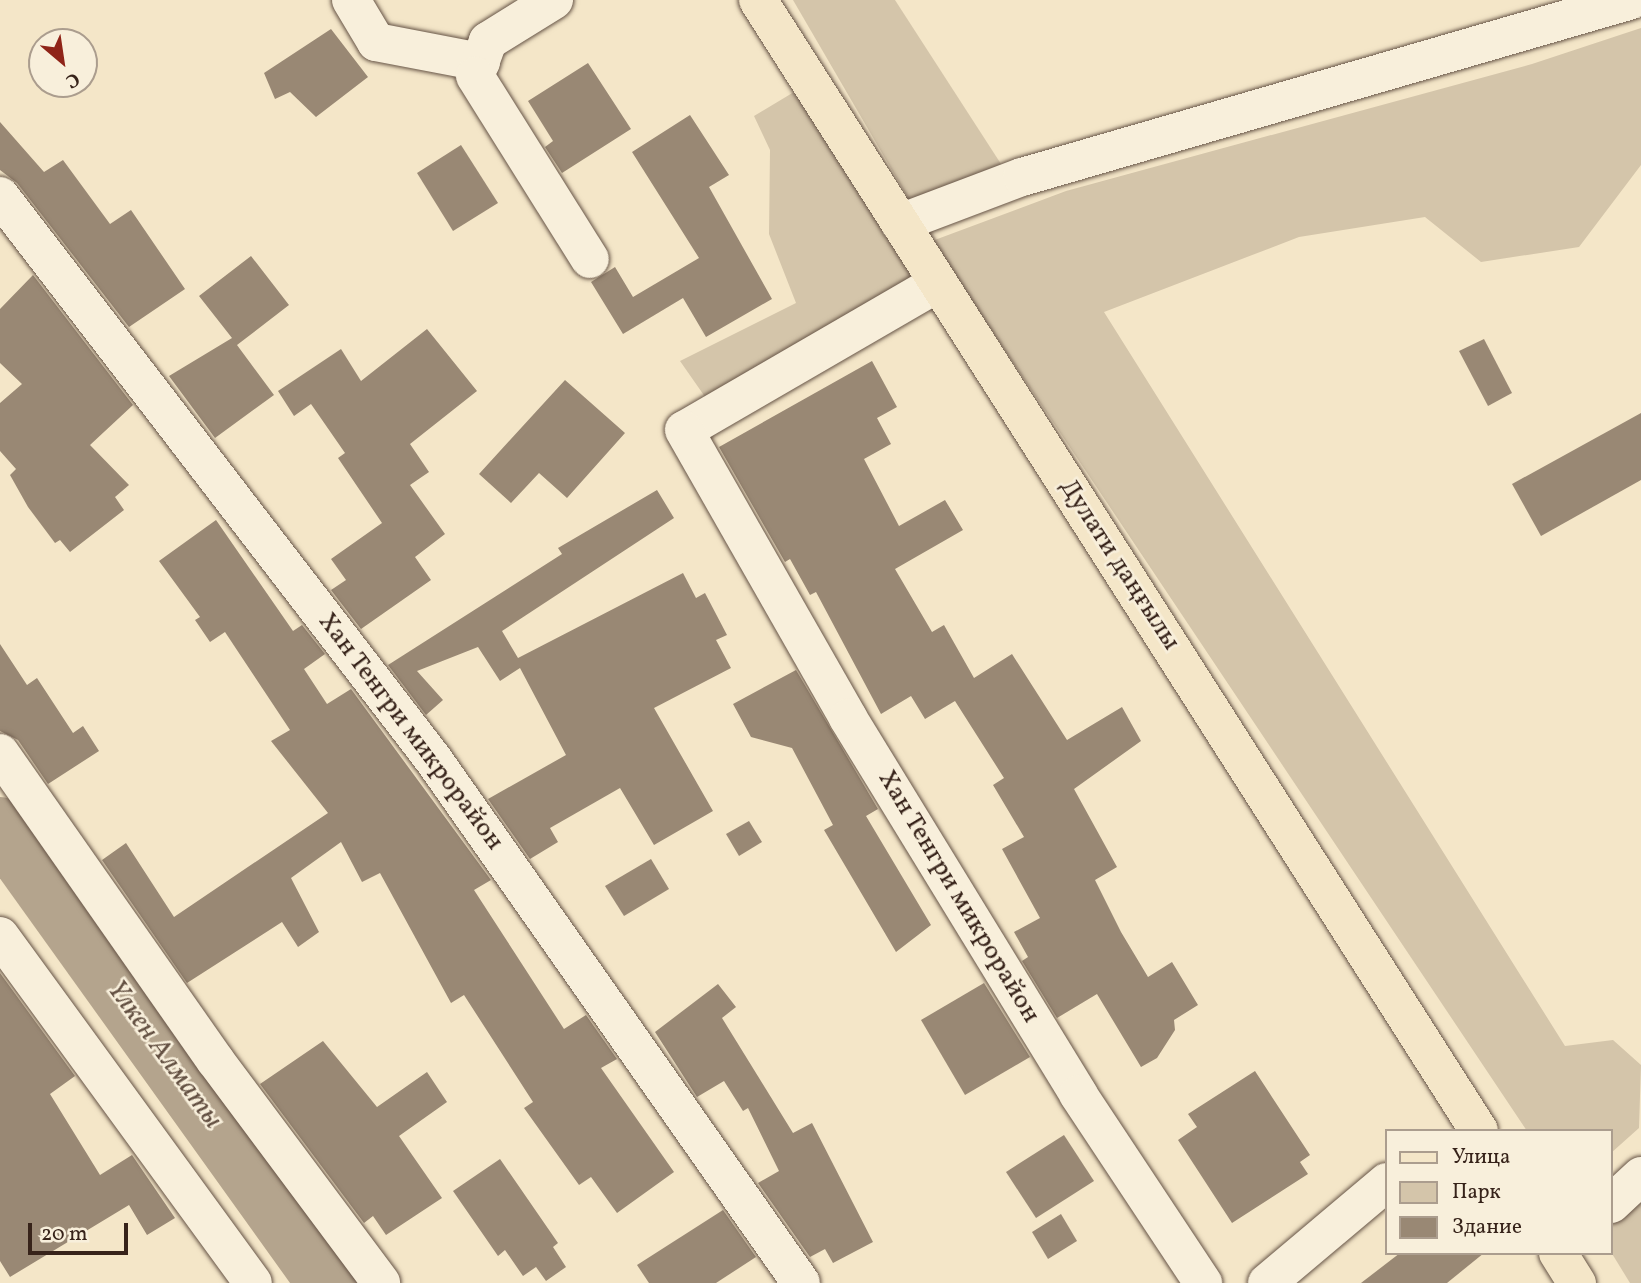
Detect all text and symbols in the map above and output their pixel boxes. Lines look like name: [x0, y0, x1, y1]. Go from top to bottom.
north arrow: [28, 28, 98, 98]
text: С: [61, 65, 84, 94]
street label: Дулати даңғылы: [1052, 473, 1186, 657]
street label: Хан Тенгри микрорайон: [310, 607, 510, 857]
street label: Хан Тенгри микрорайон: [870, 765, 1046, 1029]
water label: Үлкен Алматы: [99, 974, 229, 1136]
legend: [1386, 1129, 1613, 1255]
text: Улица: [1452, 1143, 1510, 1172]
text: Парк: [1452, 1178, 1501, 1207]
scale bar: [32, 1210, 131, 1254]
text: Здание: [1452, 1213, 1522, 1242]
text: 20 m: [41, 1220, 87, 1249]

